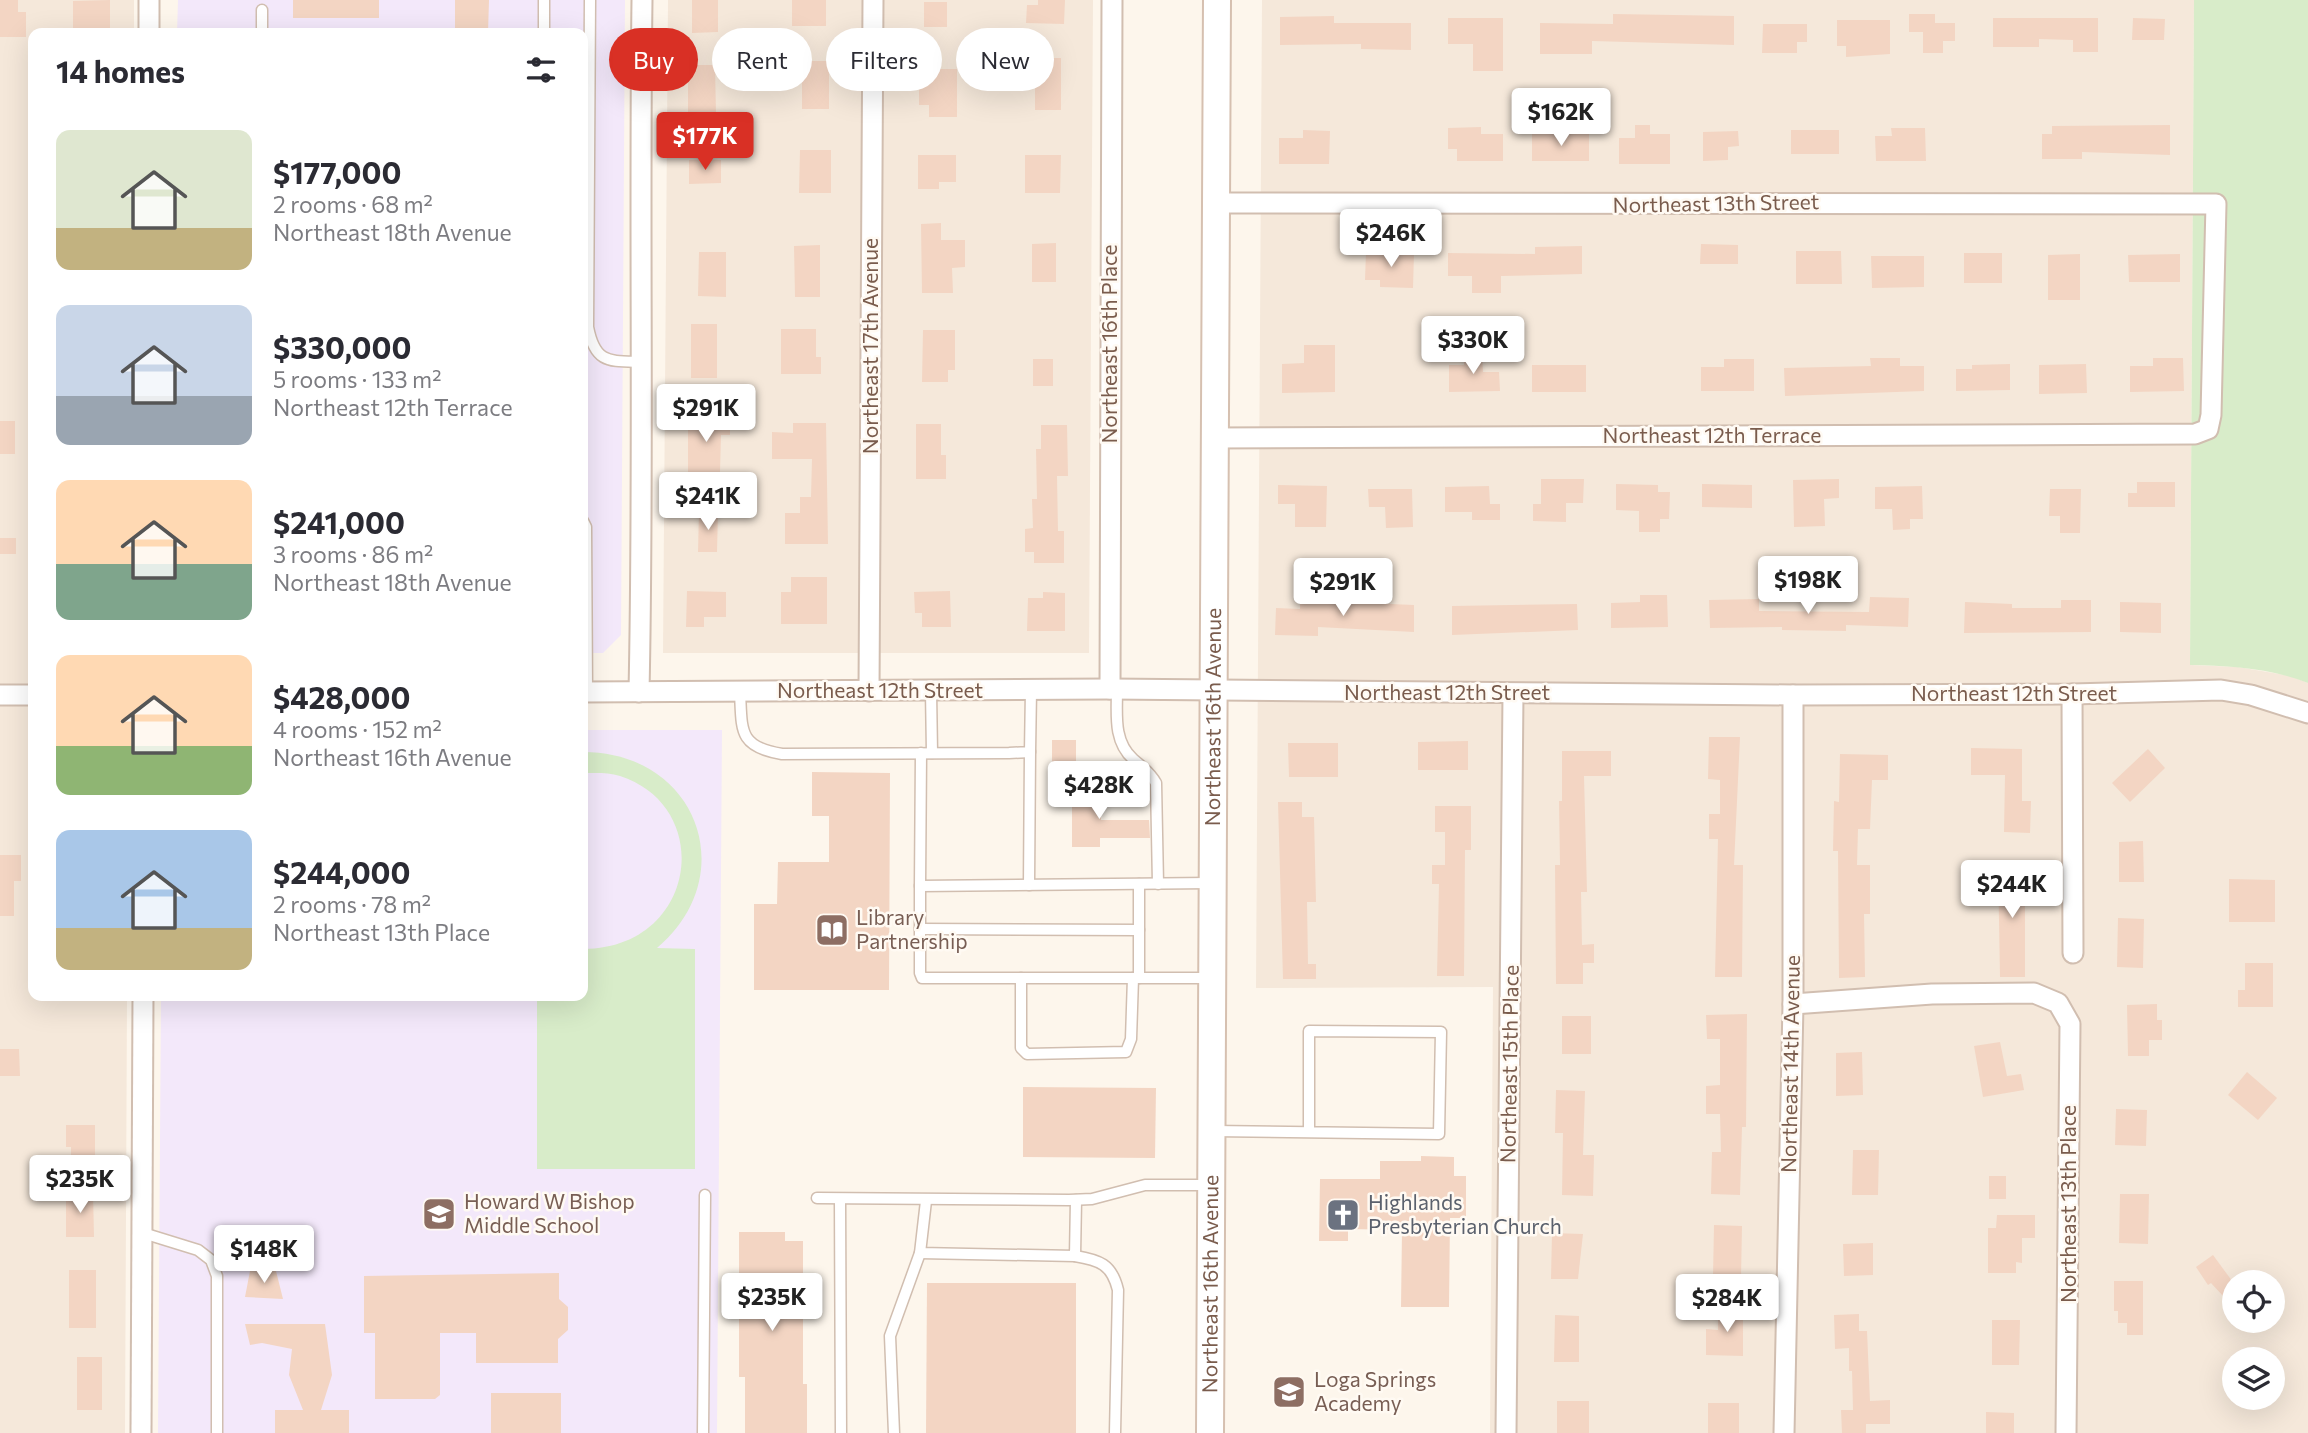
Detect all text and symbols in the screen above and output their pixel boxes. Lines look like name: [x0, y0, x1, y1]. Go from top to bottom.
chip: Buy: [609, 28, 698, 91]
chip: Rent: [712, 28, 812, 91]
chip: Filters: [826, 28, 942, 91]
chip: New: [956, 28, 1054, 91]
icon: filters: [522, 51, 560, 89]
text: 14 homes: [56, 52, 185, 89]
pin: $162K: [1512, 88, 1610, 148]
text: $162K: [1528, 97, 1594, 125]
pin: $177K: [656, 113, 754, 172]
text: $177K: [673, 121, 737, 149]
text: $177,000: [273, 153, 401, 190]
icon: home: [112, 158, 196, 242]
street label: Northeast 13th Street: [1612, 188, 1819, 217]
text: 2 rooms · 68 m²: [273, 190, 433, 218]
pin: $246K: [1342, 210, 1440, 269]
text: Northeast 18th Avenue: [273, 218, 512, 246]
text: $246K: [1356, 218, 1426, 246]
street label: Northeast 17th Avenue: [857, 238, 882, 454]
street label: Northeast 16th Place: [1096, 245, 1121, 443]
pin: $330K: [1424, 316, 1522, 376]
text: $330K: [1437, 325, 1509, 353]
text: $330,000: [273, 328, 411, 365]
icon: home: [112, 333, 196, 417]
text: 5 rooms · 133 m²: [273, 365, 441, 393]
pin: $291K: [657, 384, 755, 444]
text: Northeast 12th Terrace: [273, 393, 513, 421]
text: $291K: [673, 393, 739, 421]
street label: Northeast 12th Terrace: [1603, 422, 1821, 447]
pin: $241K: [659, 472, 757, 532]
text: $241K: [675, 481, 741, 509]
text: $241,000: [273, 503, 405, 540]
icon: home: [112, 508, 196, 592]
text: 3 rooms · 86 m²: [273, 540, 433, 568]
pin: $198K: [1759, 556, 1857, 616]
pin: $291K: [1294, 558, 1392, 618]
text: $198K: [1774, 565, 1842, 593]
text: $291K: [1310, 567, 1376, 595]
text: Northeast 18th Avenue: [273, 568, 512, 596]
street label: Northeast 16th Avenue: [1199, 608, 1225, 826]
street label: Northeast 12th Street: [777, 677, 983, 702]
text: $428,000: [273, 678, 410, 715]
street label: Northeast 12th Street: [1344, 679, 1550, 704]
street label: Northeast 12th Street: [1911, 680, 2117, 705]
icon: home: [112, 683, 196, 767]
text: 4 rooms · 152 m²: [273, 715, 442, 743]
text: Northeast 16th Avenue: [273, 743, 512, 771]
pin: $428K: [1050, 762, 1148, 821]
text: $428K: [1064, 770, 1134, 798]
text: $244,000: [273, 853, 410, 890]
icon: home: [112, 858, 196, 942]
pin: $244K: [1963, 860, 2061, 920]
text: $244K: [1977, 869, 2047, 897]
text: 2 rooms · 78 m²: [273, 890, 431, 918]
place label: Library Partnership: [856, 904, 968, 953]
library icon: Library Partnership: [813, 911, 851, 949]
text: Northeast 13th Place: [273, 918, 490, 946]
street label: Northeast 14th Avenue: [1775, 955, 1804, 1173]
street label: Northeast 15th Place: [1494, 965, 1523, 1163]
street label: Northeast 13th Place: [2055, 1105, 2080, 1303]
pin: $235K: [31, 1156, 129, 1215]
text: $235K: [45, 1164, 115, 1192]
street label: Northeast 16th Avenue: [1196, 1175, 1222, 1393]
place label: Howard W Bishop Middle School: [464, 1188, 635, 1237]
place label: Highlands Presbyterian Church: [1368, 1189, 1562, 1238]
school or university icon: Howard W Bishop Middle School: [420, 1195, 458, 1233]
church icon: Highlands Presbyterian Church: [1324, 1196, 1362, 1234]
pin: $148K: [215, 1226, 313, 1285]
text: $148K: [230, 1234, 298, 1262]
map controls: [2222, 1270, 2285, 1410]
button: locate: [2222, 1270, 2285, 1333]
pin: $235K: [723, 1274, 821, 1333]
pin: $284K: [1678, 1274, 1776, 1334]
text: $235K: [737, 1282, 807, 1310]
text: $284K: [1692, 1283, 1762, 1311]
button: layers: [2222, 1347, 2285, 1410]
place label: Loga Springs Academy: [1314, 1366, 1436, 1415]
school or university icon: Loga Springs Academy: [1270, 1373, 1308, 1411]

